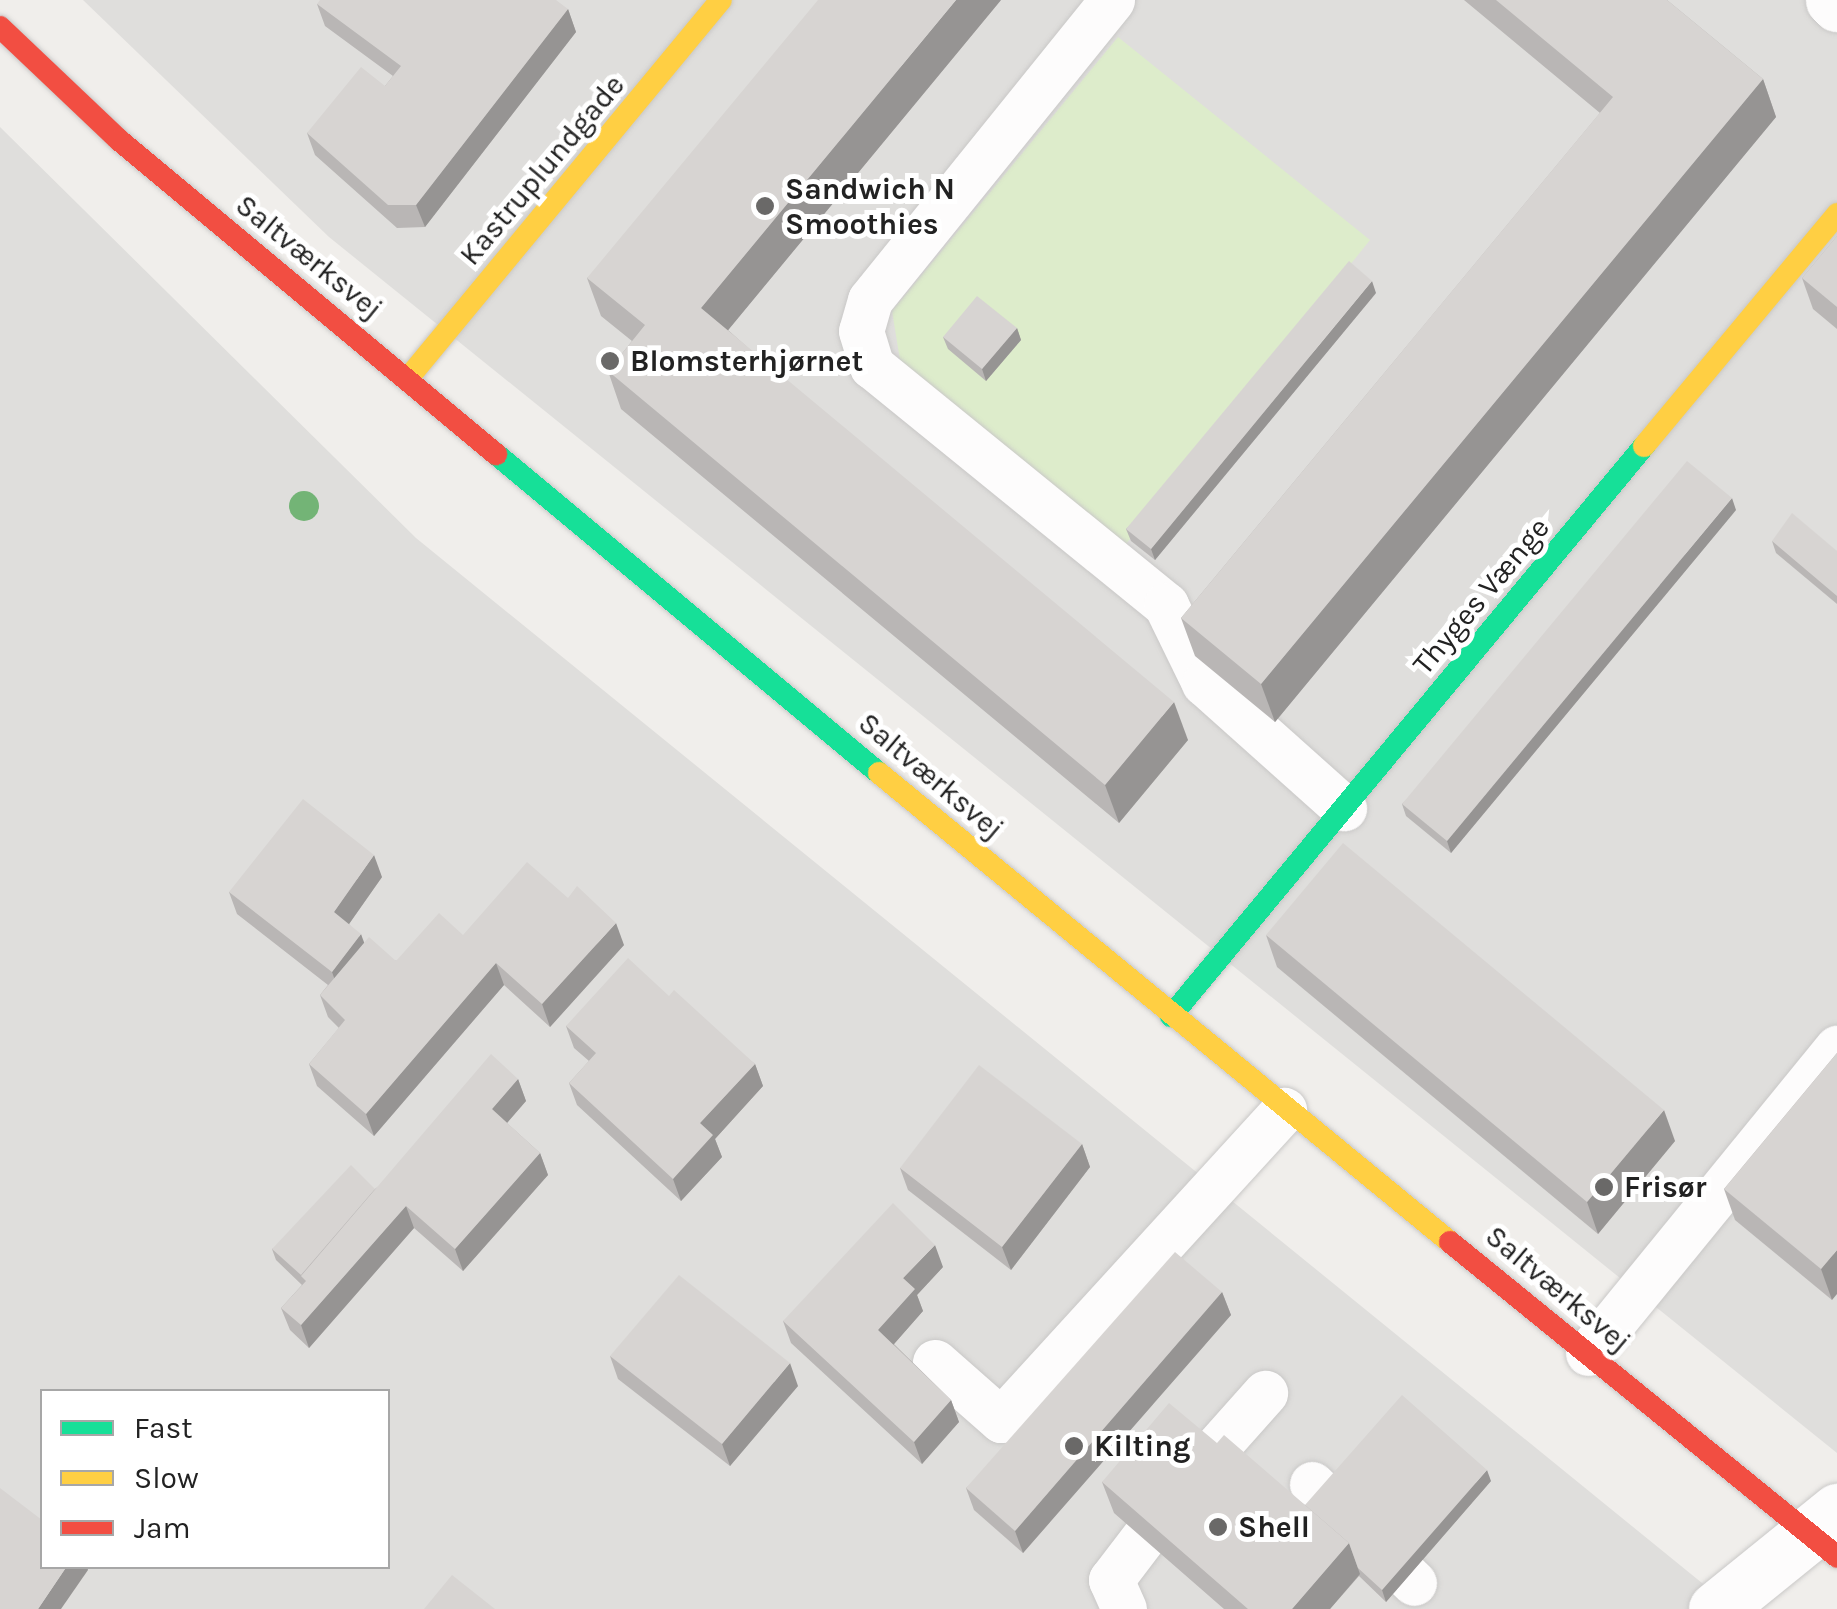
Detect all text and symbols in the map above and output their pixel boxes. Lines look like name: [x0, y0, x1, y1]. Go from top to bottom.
street label: Kastruplundgade: [452, 67, 632, 273]
place label: Sandwich N Smoothies: [785, 171, 955, 242]
street label: Saltværksvej: [228, 187, 390, 327]
marker: Sandwich N Smoothies: [754, 195, 776, 217]
place label: Blomsterhjørnet: [630, 343, 863, 379]
marker: Blomsterhjørnet: [599, 350, 621, 372]
street label: Thyges Vænge: [1405, 510, 1557, 682]
street label: Saltværksvej: [851, 705, 1011, 847]
place label: Frisør: [1624, 1169, 1707, 1205]
marker: Frisør: [1593, 1176, 1615, 1198]
street label: Saltværksvej: [1478, 1218, 1638, 1360]
legend: [40, 1389, 390, 1569]
text: Fast: [134, 1410, 193, 1446]
place label: Kilting: [1094, 1428, 1190, 1464]
marker: Kilting: [1063, 1435, 1085, 1457]
text: Slow: [134, 1460, 199, 1496]
place label: Shell: [1238, 1509, 1310, 1545]
text: Jam: [134, 1510, 191, 1546]
marker: Shell: [1207, 1516, 1229, 1538]

